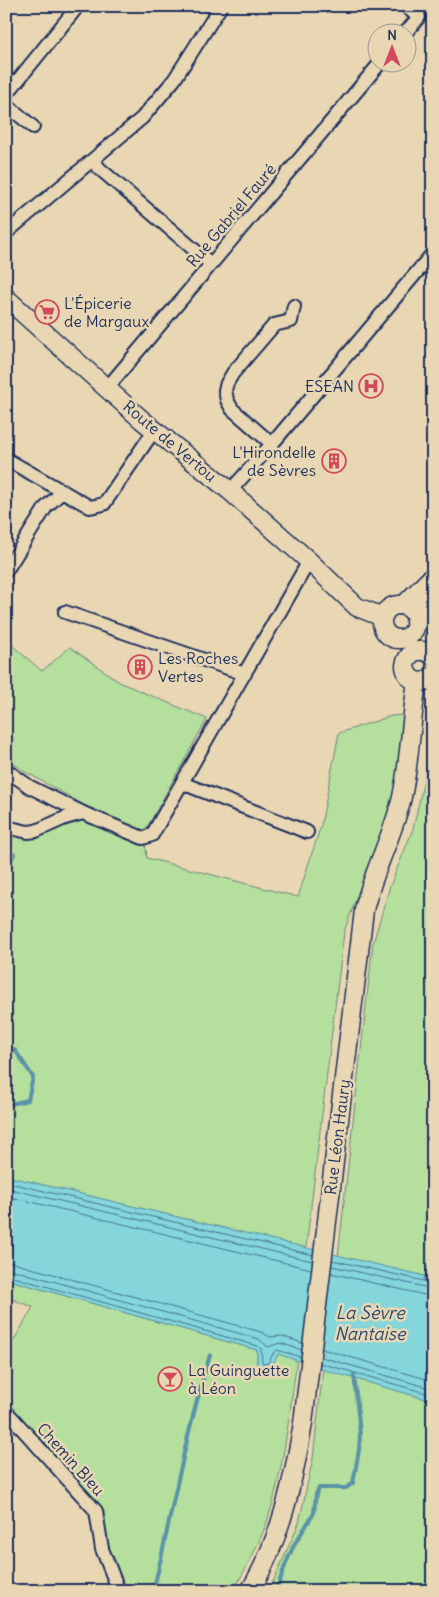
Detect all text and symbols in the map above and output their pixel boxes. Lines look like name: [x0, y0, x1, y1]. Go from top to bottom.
north arrow: [366, 22, 416, 72]
text: N: [387, 26, 397, 44]
street label: Rue Gabriel Fauré: [182, 159, 280, 271]
place label: L'Épicerie de Margaux: [64, 293, 149, 331]
supermarket icon: L'Épicerie de Margaux: [34, 299, 60, 325]
hospital icon: ESEAN: [358, 373, 384, 399]
place label: ESEAN: [305, 376, 354, 396]
street label: Route de Vertou: [119, 396, 221, 486]
place label: L'Hirondelle de Sèvres: [232, 442, 316, 480]
building icon: L'Hirondelle de Sèvres: [321, 448, 347, 474]
place label: Les Roches Vertes: [158, 648, 238, 686]
building icon: Les Roches Vertes: [127, 654, 153, 680]
street label: Rue Léon Haury: [320, 1078, 354, 1196]
water label: La Sèvre Nantaise: [334, 1301, 407, 1345]
place label: La Guinguette à Léon: [188, 1360, 289, 1398]
bar icon: La Guinguette à Léon: [157, 1366, 183, 1392]
street label: Chemin Bleu: [33, 1418, 109, 1500]

